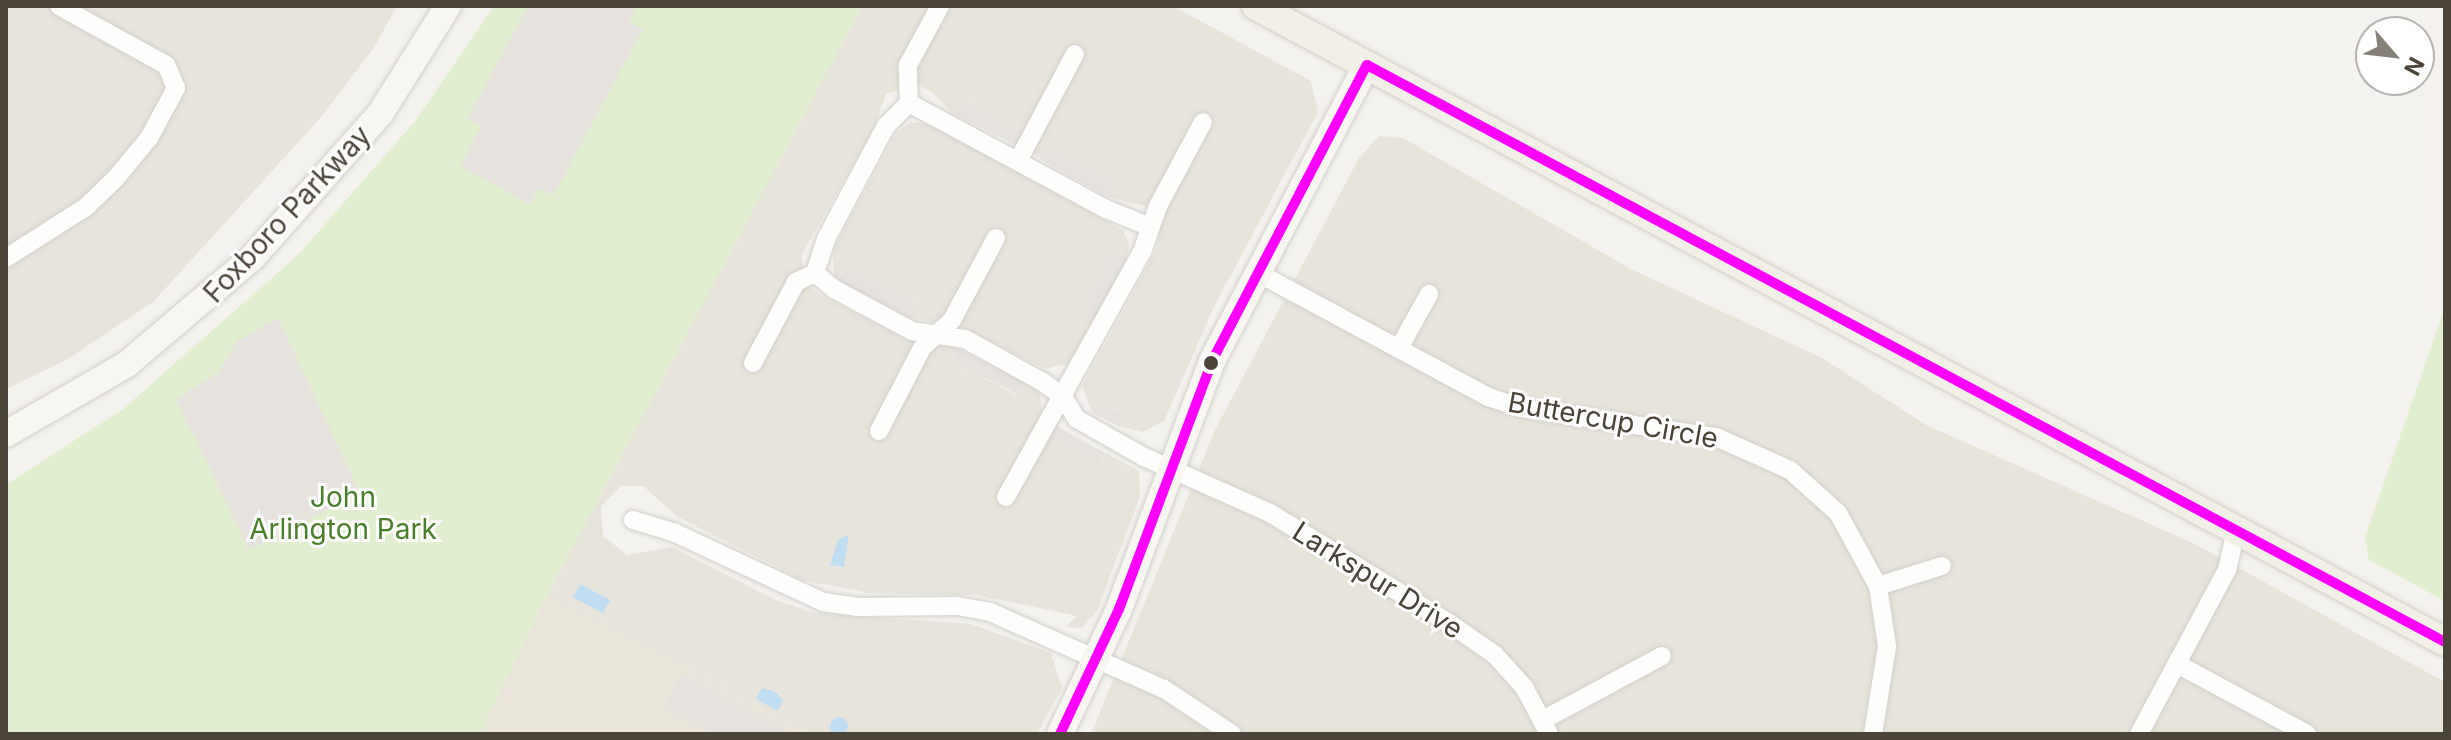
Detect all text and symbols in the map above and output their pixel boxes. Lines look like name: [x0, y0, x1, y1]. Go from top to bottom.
north arrow: [2355, 16, 2435, 96]
text: N: [2399, 53, 2430, 80]
street label: Foxboro Parkway: [196, 119, 378, 309]
unlabelled marker: [1203, 355, 1219, 371]
street label: Buttercup Circle: [1505, 385, 1721, 455]
park label: John Arlington Park: [249, 480, 437, 546]
street label: Larkspur Drive: [1287, 514, 1469, 646]

